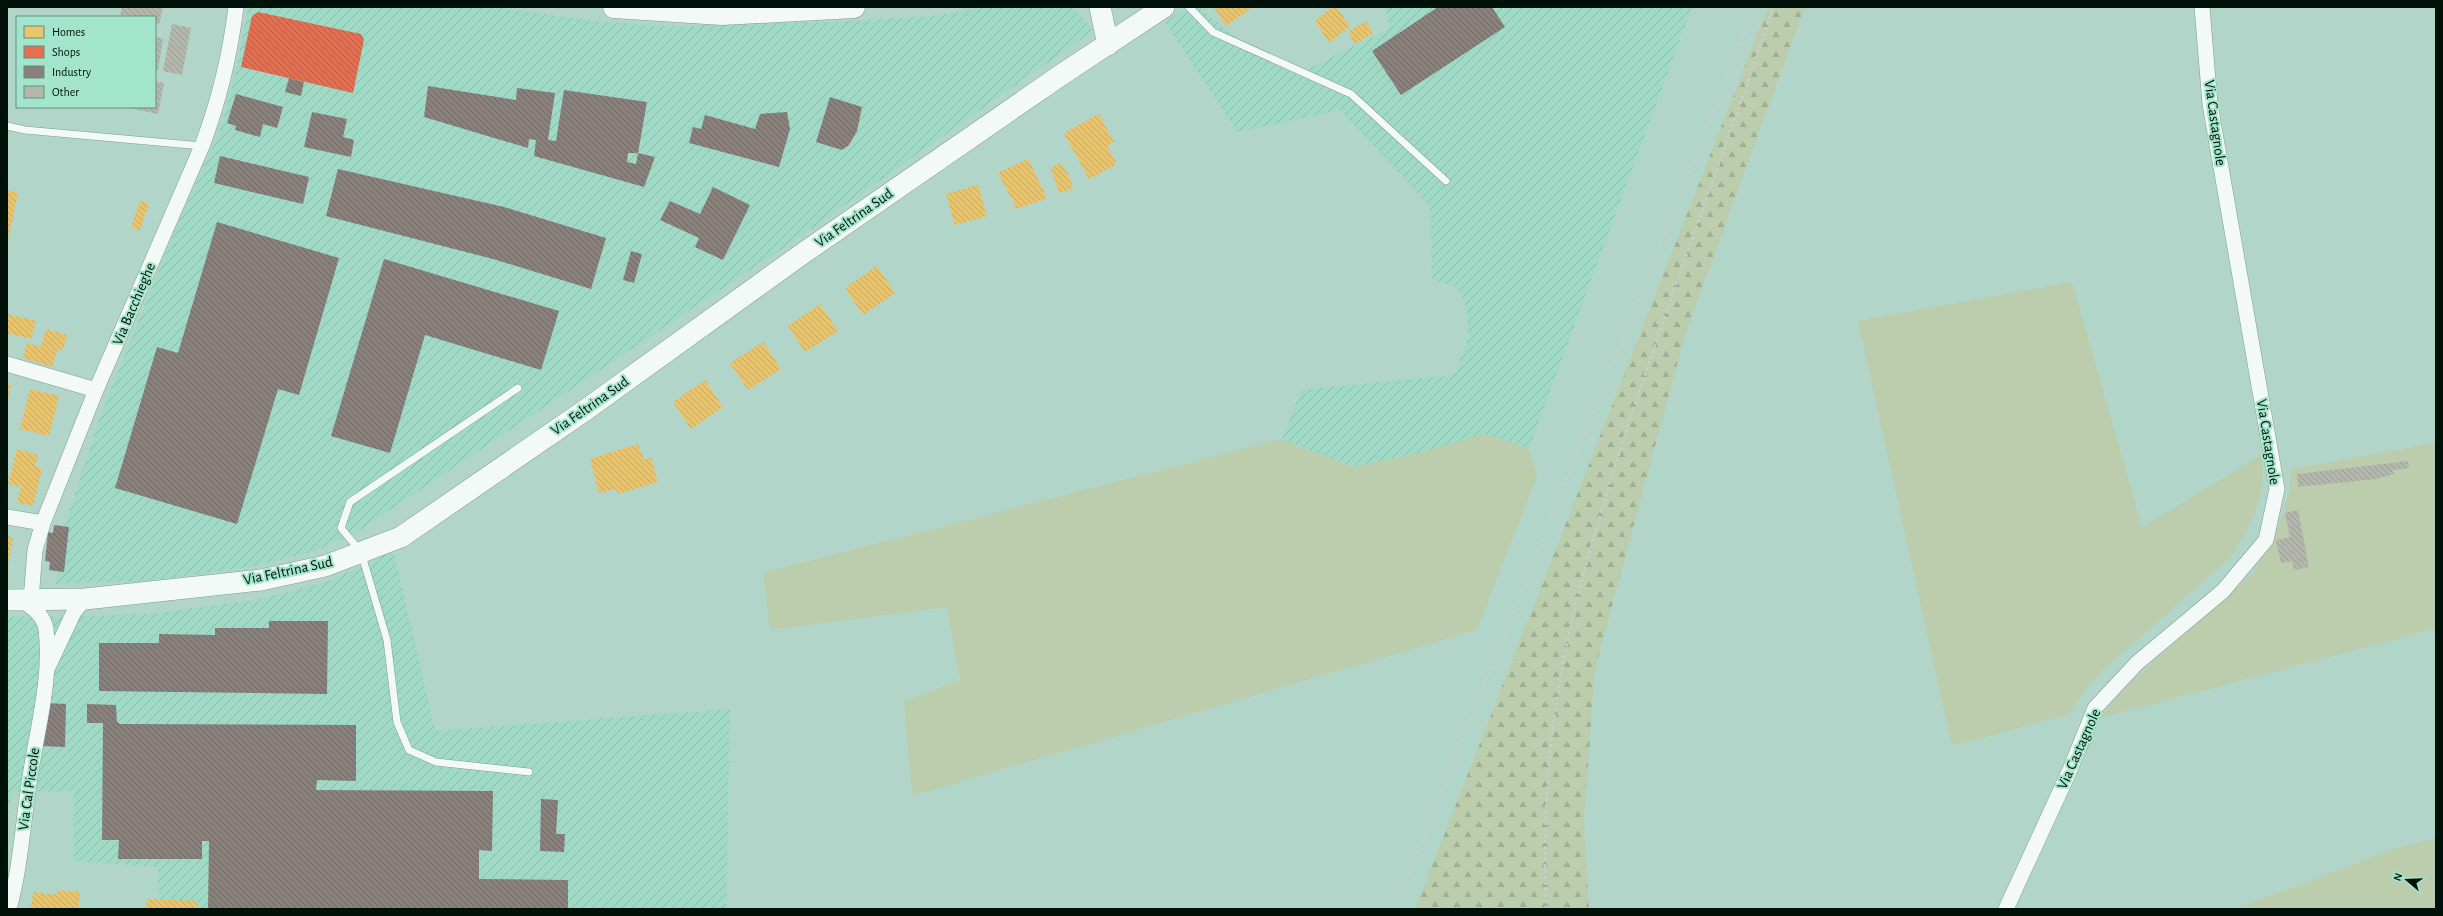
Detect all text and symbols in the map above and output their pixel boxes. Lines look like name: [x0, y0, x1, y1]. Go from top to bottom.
legend: [16, 16, 156, 108]
text: Homes: [52, 26, 85, 38]
text: Shops: [52, 46, 80, 58]
text: Industry: [52, 66, 91, 79]
street label: Via Castagnole: [2202, 79, 2228, 167]
text: Other: [52, 86, 79, 98]
street label: Via Feltrina Sud: [812, 186, 896, 250]
street label: Via Bacchieghe: [110, 260, 158, 348]
street label: Via Feltrina Sud: [548, 374, 632, 438]
street label: Via Castagnole: [2254, 398, 2282, 486]
street label: Via Feltrina Sud: [242, 554, 334, 588]
street label: Via Castagnole: [2055, 706, 2103, 792]
street label: Via Cal Piccole: [16, 747, 42, 831]
north arrow: [2387, 860, 2427, 900]
text: N: [2392, 871, 2404, 882]

